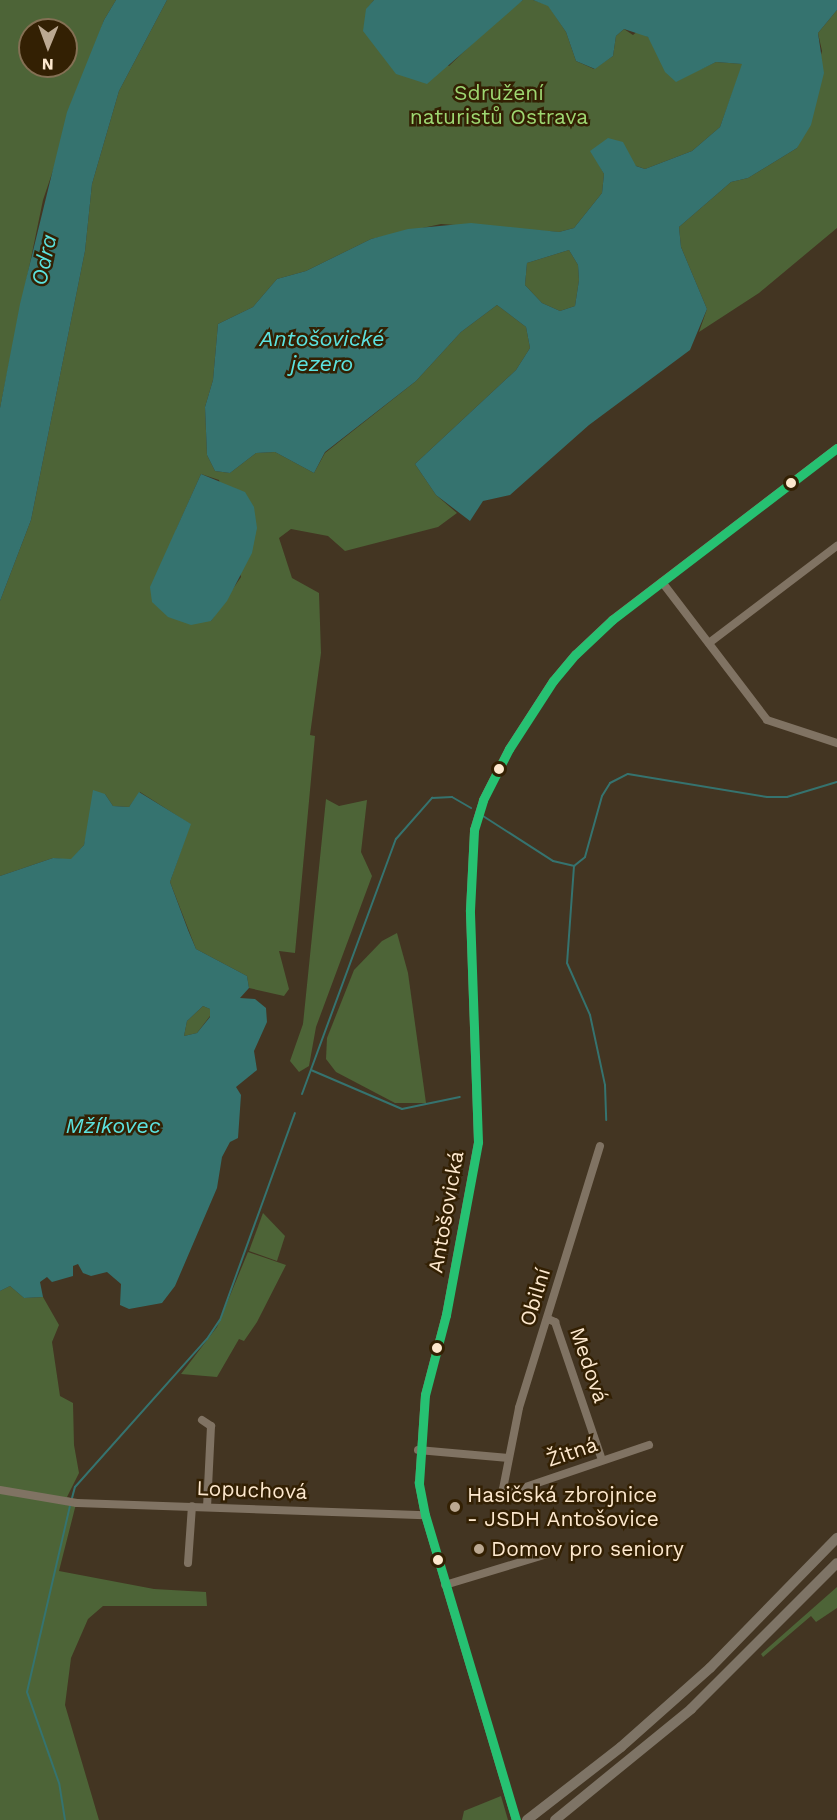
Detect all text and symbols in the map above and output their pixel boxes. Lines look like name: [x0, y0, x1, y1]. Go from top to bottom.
north arrow: [18, 18, 78, 78]
text: N: [42, 55, 54, 74]
park label: Sdružení naturistů Ostrava: [410, 80, 588, 130]
water label: Odra: [26, 232, 62, 288]
water label: Antošovické jezero: [259, 325, 385, 376]
unlabelled marker: [785, 477, 797, 489]
unlabelled marker: [493, 763, 505, 775]
water label: Mžíkovec: [65, 1113, 161, 1139]
street label: Antošovická: [423, 1149, 469, 1275]
street label: Obilní: [514, 1265, 556, 1329]
street label: Medová: [564, 1324, 614, 1406]
unlabelled marker: [431, 1342, 443, 1354]
street label: Žitná: [543, 1432, 601, 1472]
street label: Lopuchová: [196, 1475, 308, 1505]
place label: Hasičská zbrojnice - JSDH Antošovice: [467, 1482, 660, 1532]
marker: Hasičská zbrojnice - JSDH Antošovice: [448, 1500, 462, 1514]
place label: Domov pro seniory: [491, 1536, 684, 1562]
marker: Domov pro seniory: [472, 1542, 486, 1556]
unlabelled marker: [432, 1554, 444, 1566]

